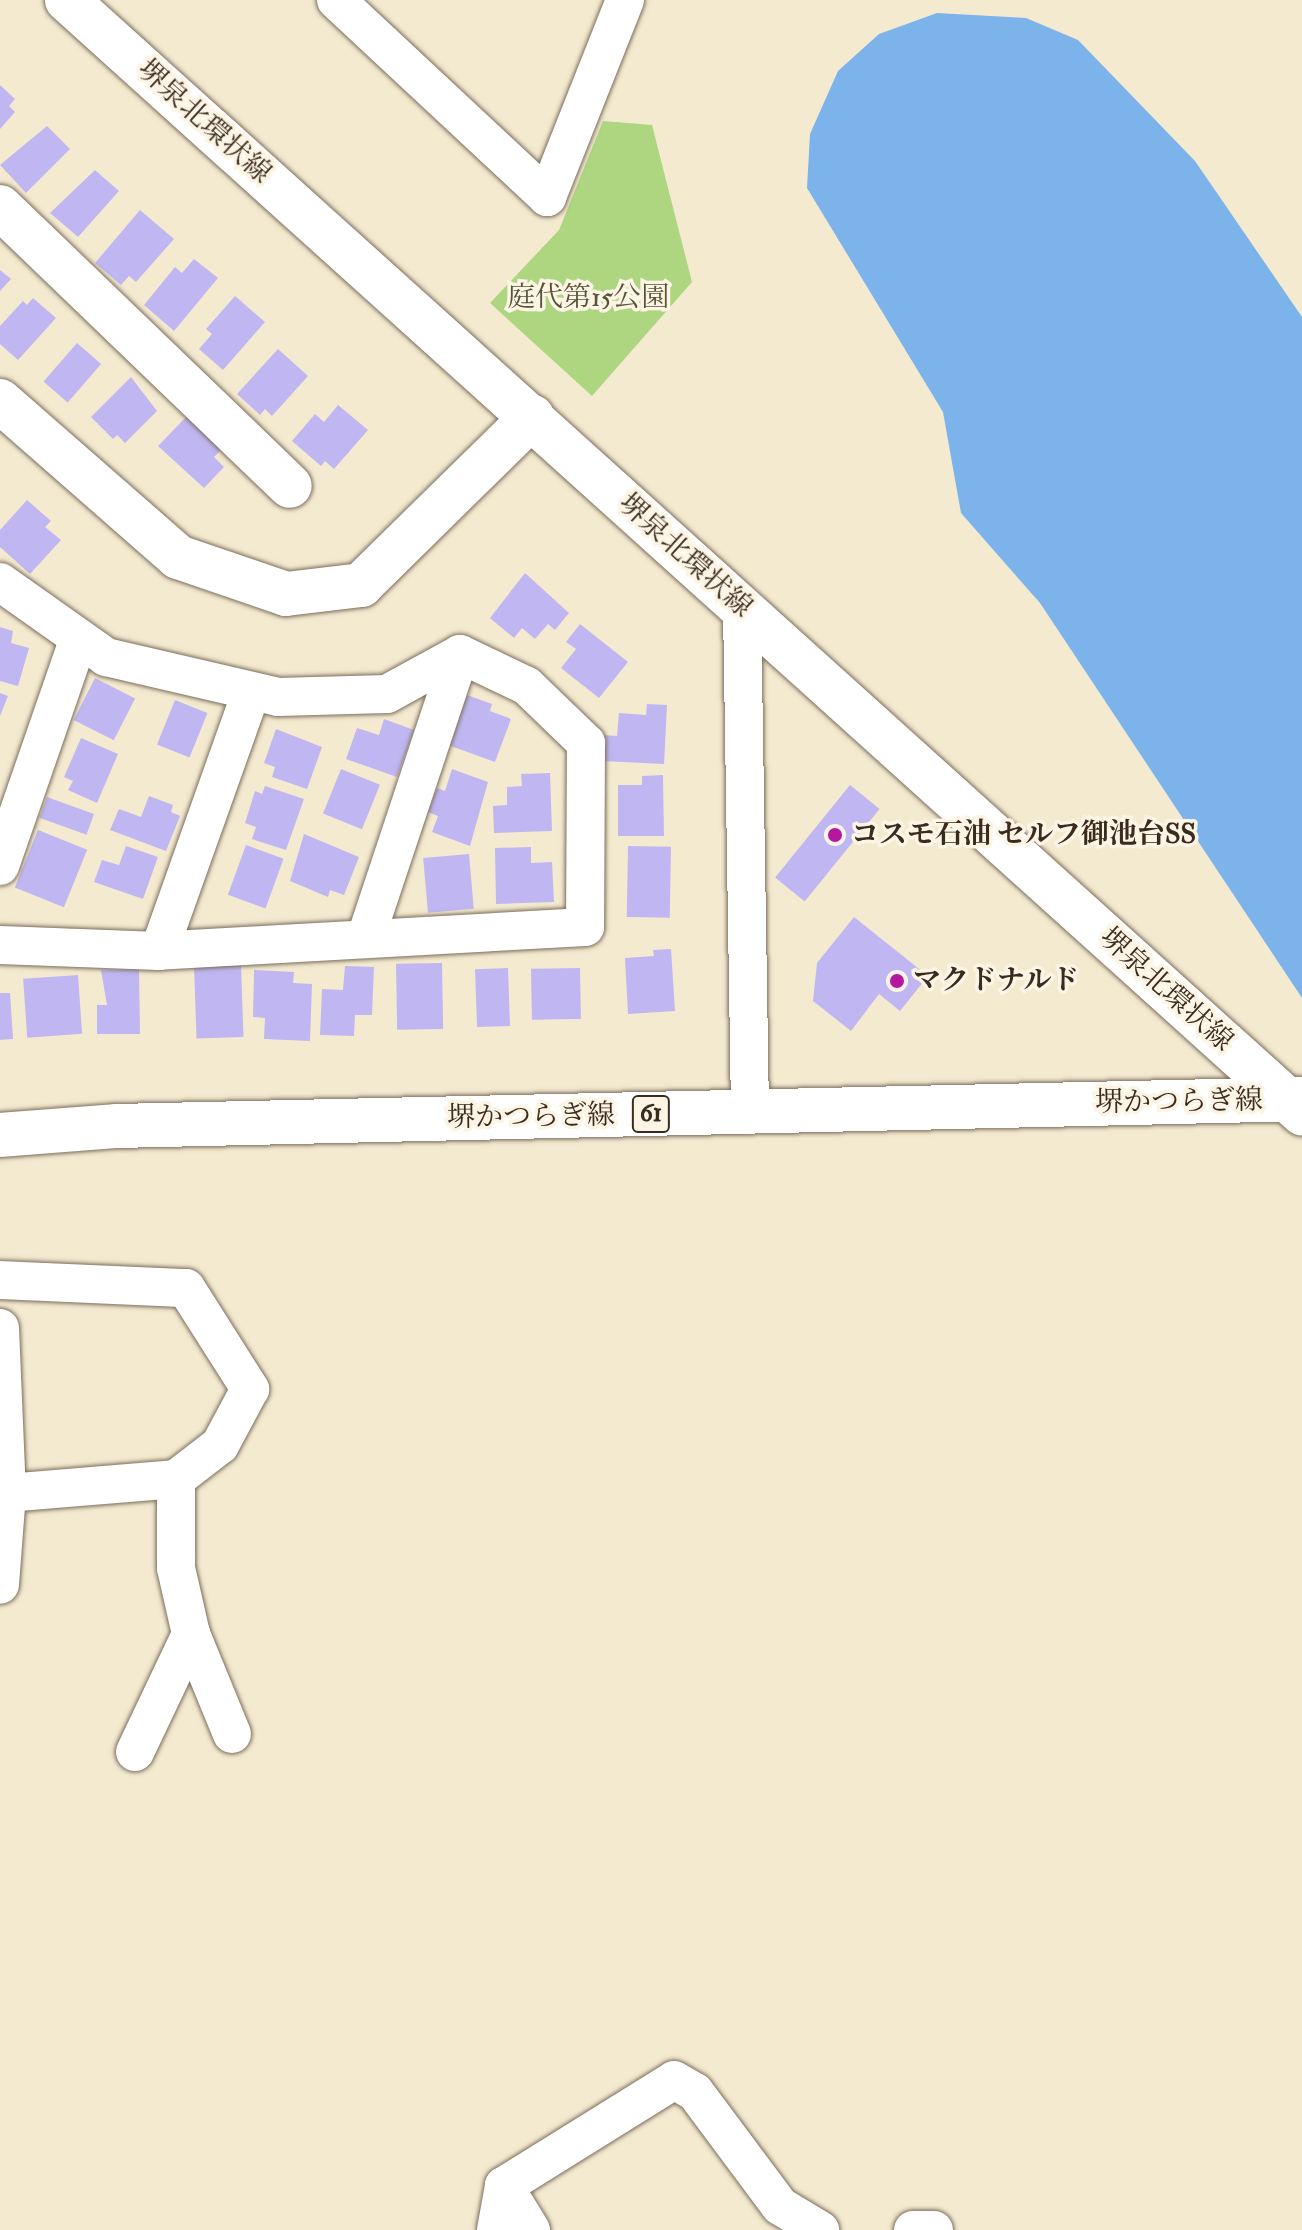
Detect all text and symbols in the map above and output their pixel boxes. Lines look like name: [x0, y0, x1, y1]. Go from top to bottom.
street label: 堺泉北環状線: [130, 53, 278, 191]
park label: 庭代第15公園: [507, 281, 669, 315]
street label: 堺泉北環状線: [611, 487, 759, 625]
place label: コスモ石油 セルフ御池台SS: [851, 818, 1196, 852]
marker: コスモ石油 セルフ御池台SS: [826, 826, 844, 844]
street label: 堺泉北環状線: [1092, 921, 1240, 1059]
place label: マクドナルド: [913, 964, 1081, 998]
marker: マクドナルド: [888, 972, 906, 990]
street label: 堺かつらぎ線: [1095, 1084, 1263, 1120]
road number: 61: [631, 1092, 671, 1136]
street label: 堺かつらぎ線: [447, 1099, 615, 1135]

